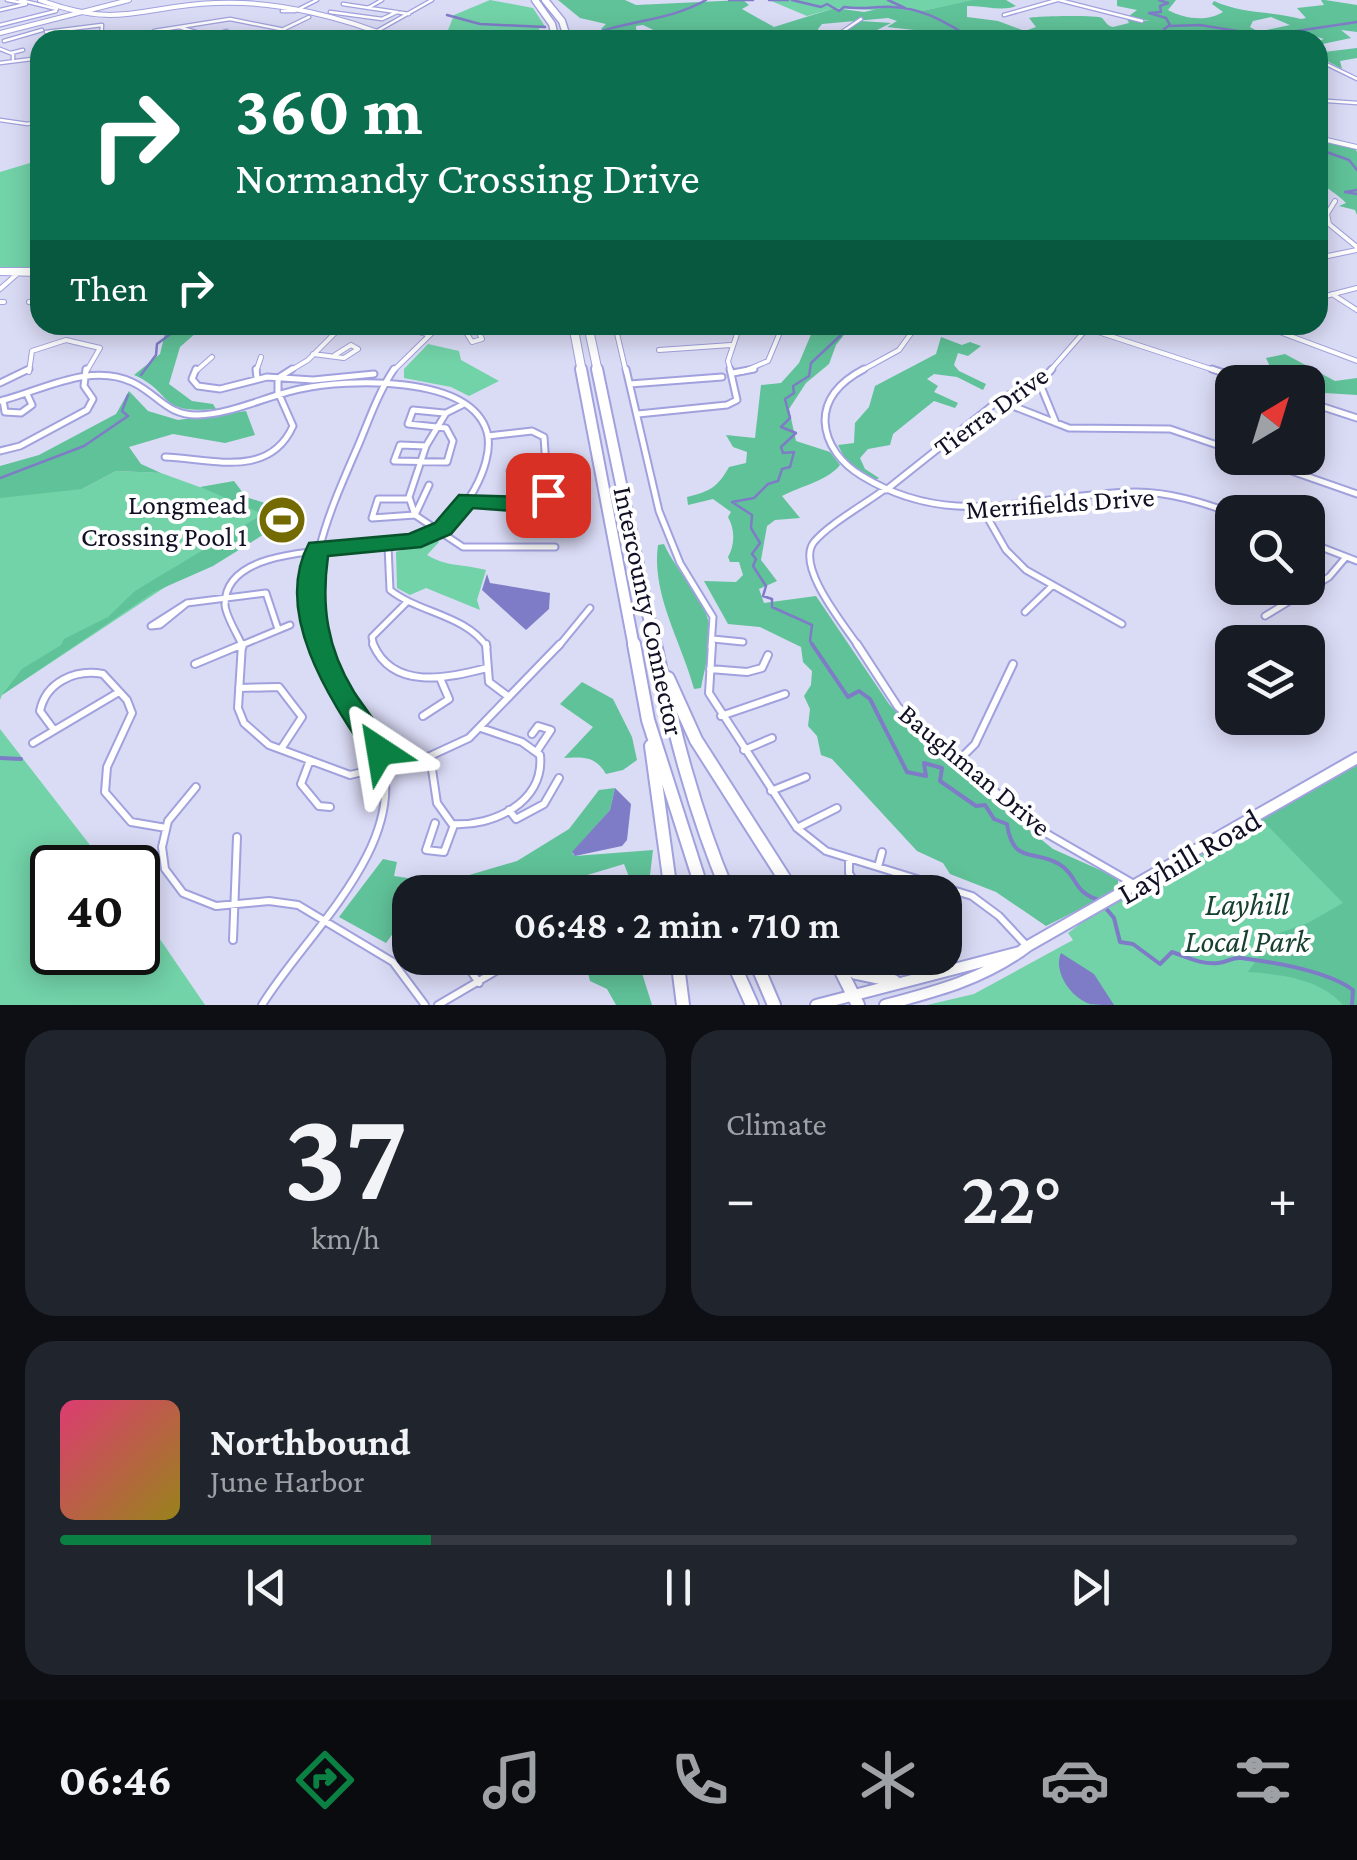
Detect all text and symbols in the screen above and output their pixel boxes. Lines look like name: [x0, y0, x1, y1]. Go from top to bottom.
icon: right: [70, 70, 200, 200]
text: 360 m: [235, 71, 423, 149]
text: Normandy Crossing Drive: [235, 153, 700, 203]
icon: right: [168, 260, 223, 315]
text: Then: [70, 267, 148, 309]
street label: Tierra Drive: [928, 359, 1054, 463]
north arrow: [1215, 365, 1325, 475]
map controls: [1215, 365, 1325, 735]
pin: [506, 453, 591, 538]
icon: arrive: [521, 468, 576, 523]
street label: Merrifields Drive: [965, 481, 1155, 525]
street label: Intercounty Connector: [607, 484, 691, 738]
place label: Longmead Crossing Pool 1: [81, 489, 247, 552]
sports icon: Longmead Crossing Pool 1: [256, 494, 308, 546]
button: search: [1215, 495, 1325, 605]
button: layers: [1215, 625, 1325, 735]
street label: Baughman Drive: [893, 698, 1057, 842]
position arrow: [328, 699, 432, 803]
street label: Layhill Road: [1111, 801, 1267, 911]
speed limit sign: 40: [30, 845, 160, 975]
park label: Layhill Local Park: [1184, 886, 1312, 959]
text: 06:48 · 2 min · 710 m: [514, 904, 840, 946]
text: 37: [283, 1082, 408, 1227]
text: Climate: [726, 1106, 827, 1142]
text: 22°: [961, 1156, 1062, 1239]
text: −: [726, 1168, 755, 1229]
text: +: [1268, 1168, 1297, 1229]
text: km/h: [311, 1220, 380, 1256]
text: Northbound: [210, 1421, 411, 1463]
text: June Harbor: [210, 1463, 365, 1499]
icon: previous: [239, 1560, 294, 1615]
icon: pause: [651, 1560, 706, 1615]
icon: next: [1063, 1560, 1118, 1615]
icon: directions: [290, 1745, 360, 1815]
icon: music: [477, 1745, 547, 1815]
icon: phone: [665, 1745, 735, 1815]
icon: climate: [853, 1745, 923, 1815]
icon: car: [1040, 1745, 1110, 1815]
icon: filters: [1228, 1745, 1298, 1815]
text: 06:46: [59, 1755, 172, 1805]

